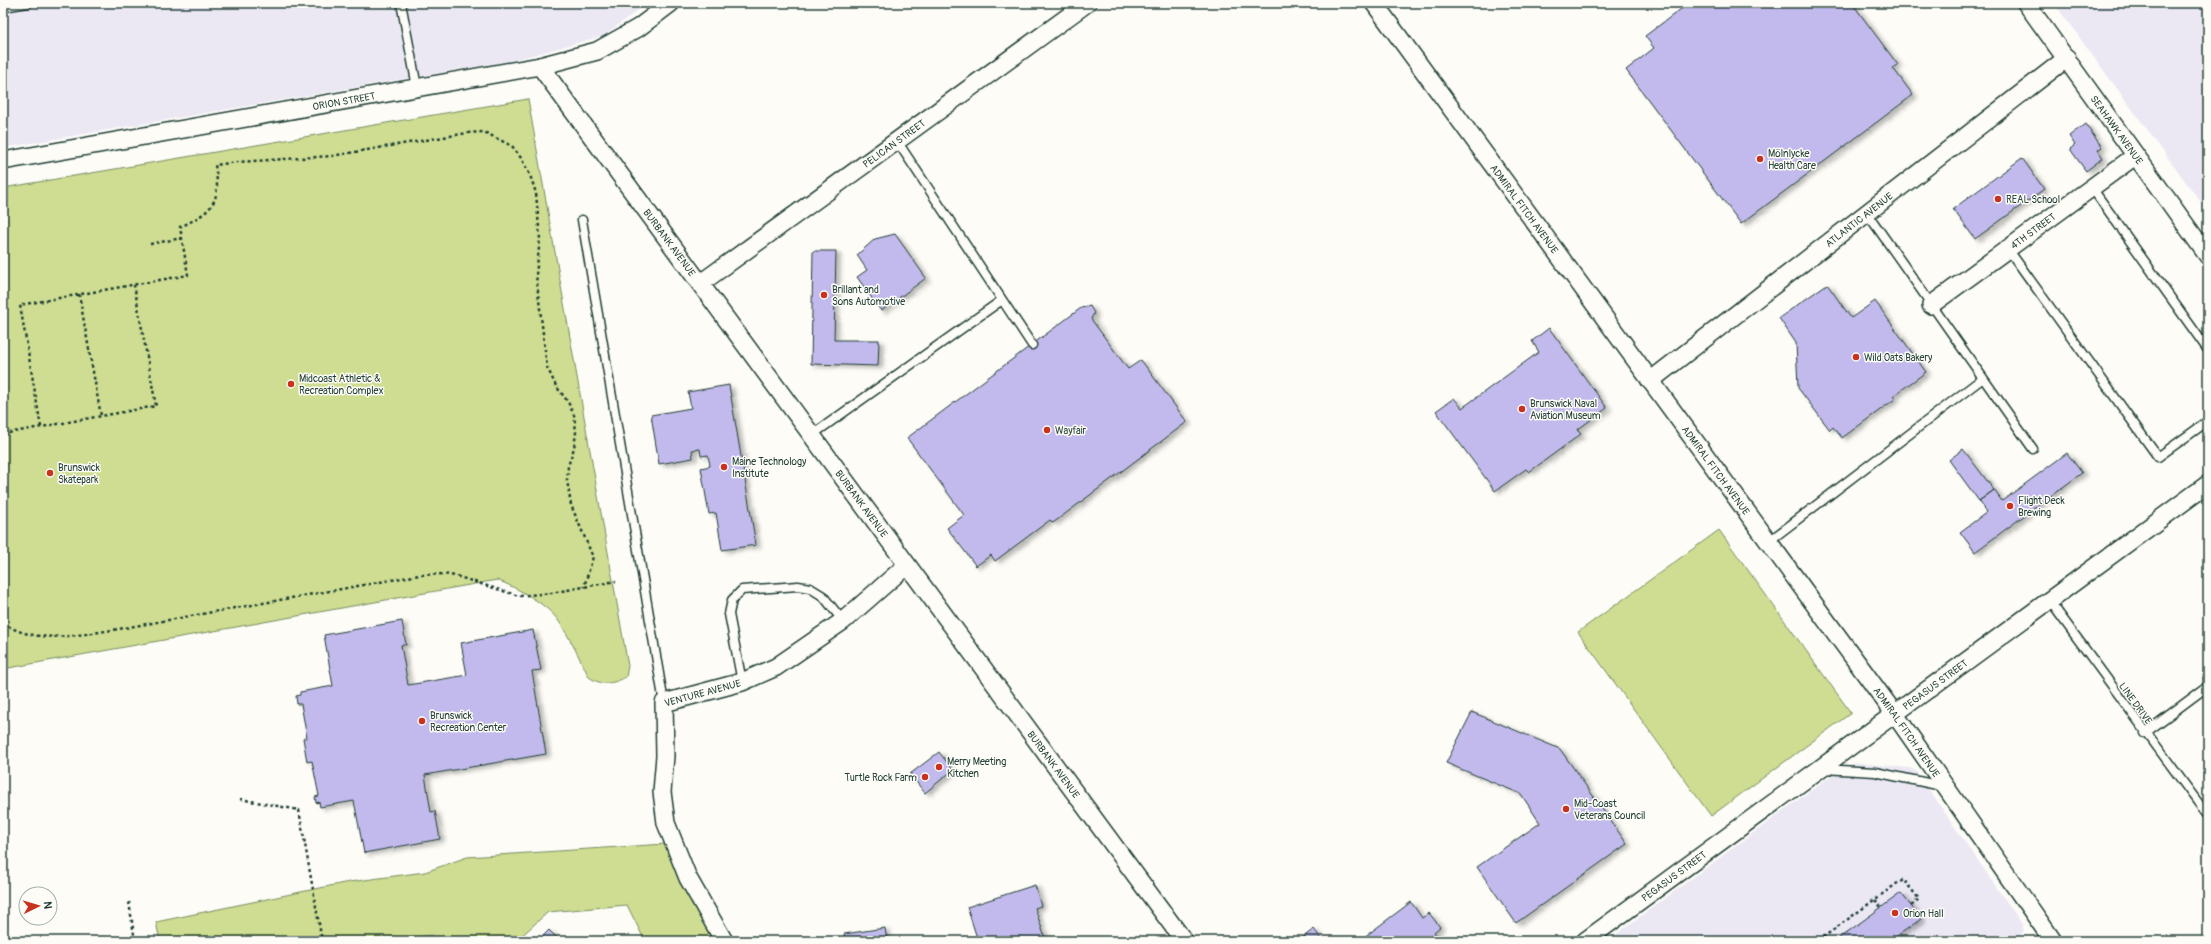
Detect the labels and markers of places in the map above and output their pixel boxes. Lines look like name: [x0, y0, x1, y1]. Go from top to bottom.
place label: Mölnlycke Health Care: [1768, 148, 1816, 172]
marker: Mölnlycke Health Care: [1755, 154, 1765, 164]
marker: REAL School: [1993, 194, 2003, 204]
place label: REAL School: [2006, 194, 2060, 206]
place label: Brillant and Sons Automotive: [832, 284, 905, 308]
marker: Brillant and Sons Automotive: [819, 290, 829, 300]
marker: Wild Oats Bakery: [1851, 352, 1861, 362]
place label: Wild Oats Bakery: [1864, 352, 1933, 364]
place label: Midcoast Athletic & Recreation Complex: [299, 373, 384, 397]
marker: Midcoast Athletic & Recreation Complex: [286, 379, 296, 389]
place label: Brunswick Naval Aviation Museum: [1530, 398, 1601, 422]
marker: Brunswick Naval Aviation Museum: [1517, 404, 1527, 414]
marker: Wayfair: [1042, 425, 1052, 435]
place label: Wayfair: [1055, 425, 1087, 437]
place label: Maine Technology Institute: [732, 456, 807, 480]
place label: Brunswick Skatepark: [58, 462, 101, 486]
marker: Maine Technology Institute: [719, 462, 729, 472]
marker: Brunswick Skatepark: [45, 468, 55, 478]
place label: Flight Deck Brewing: [2018, 495, 2065, 519]
marker: Flight Deck Brewing: [2005, 501, 2015, 511]
place label: Brunswick Recreation Center: [430, 710, 507, 734]
marker: Brunswick Recreation Center: [417, 716, 427, 726]
place label: Merry Meeting Kitchen: [947, 756, 1006, 780]
marker: Merry Meeting Kitchen: [934, 762, 944, 772]
place label: Turtle Rock Farm: [845, 772, 917, 784]
marker: Turtle Rock Farm: [920, 772, 930, 782]
place label: Mid-Coast Veterans Council: [1574, 798, 1645, 822]
marker: Mid-Coast Veterans Council: [1561, 804, 1571, 814]
marker: Orion Hall: [1890, 908, 1900, 918]
place label: Orion Hall: [1903, 908, 1944, 920]

